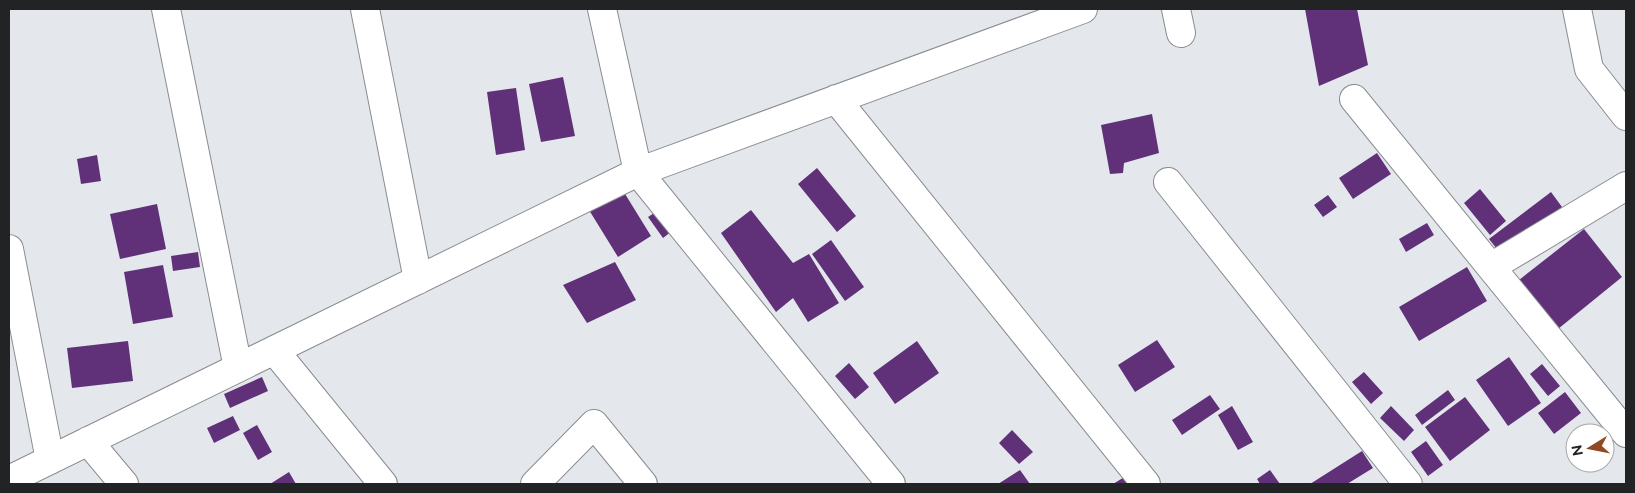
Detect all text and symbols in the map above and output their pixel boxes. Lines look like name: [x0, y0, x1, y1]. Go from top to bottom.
north arrow: [1565, 423, 1615, 473]
text: N: [1568, 444, 1586, 457]

